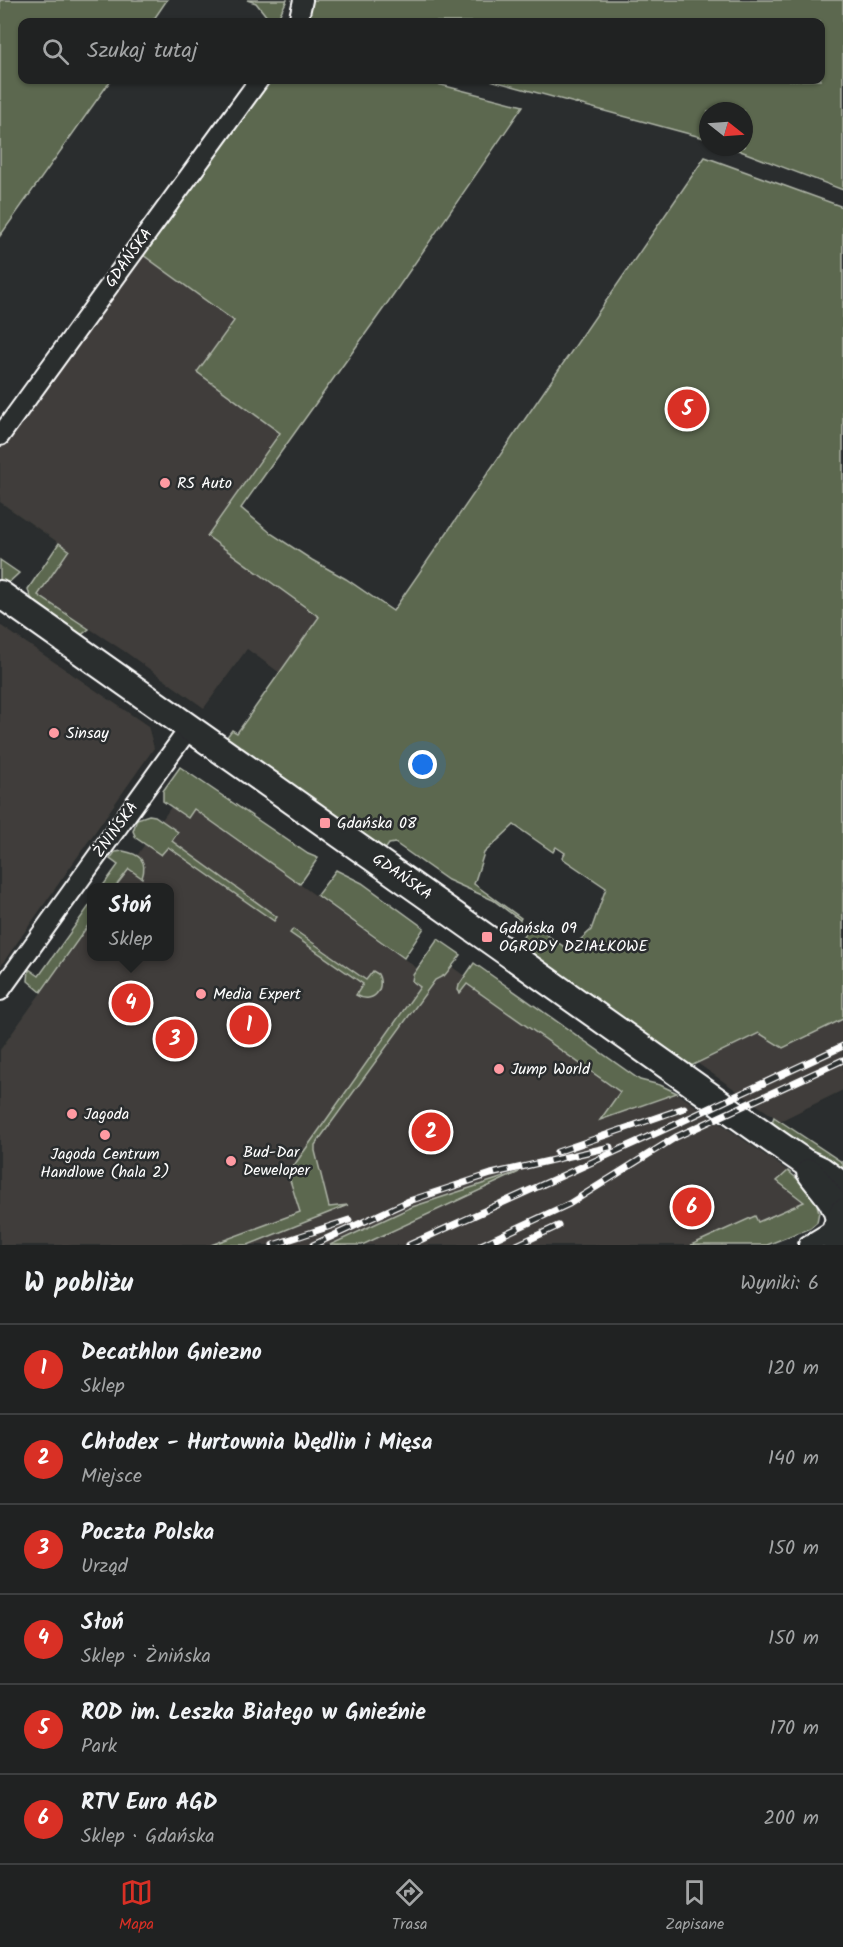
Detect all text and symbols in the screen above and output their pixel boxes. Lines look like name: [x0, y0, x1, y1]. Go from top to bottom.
search box: [18, 18, 825, 84]
text: Szukaj tutaj: [87, 34, 198, 69]
icon: search: [39, 35, 72, 68]
north arrow: [699, 102, 753, 156]
street label: GDAŃSKA: [99, 223, 159, 293]
pin: 5: [668, 386, 706, 432]
place label: RS Auto: [177, 471, 232, 496]
marker: RS Auto: [158, 476, 172, 490]
place label: Sinsay: [66, 721, 109, 746]
marker: Sinsay: [47, 726, 61, 740]
your location: [408, 750, 437, 779]
street label: ŻNIŃSKA: [87, 796, 145, 863]
place label: Gdańska 08: [337, 811, 417, 836]
marker: Gdańska 08: [318, 816, 332, 830]
street label: GDAŃSKA: [367, 847, 437, 907]
popup: [87, 883, 174, 961]
text: Słoń: [109, 889, 152, 924]
place label: Gdańska 09 OGRODY DZIAŁKOWE: [499, 916, 649, 959]
text: Sklep: [109, 924, 152, 956]
marker: Gdańska 09 OGRODY DZIAŁKOWE: [480, 930, 494, 944]
pin: 4: [112, 980, 150, 1026]
place label: Media Expert: [213, 982, 302, 1007]
marker: Media Expert: [194, 987, 208, 1001]
pin: 1: [230, 1002, 268, 1048]
pin: 3: [156, 1016, 195, 1062]
place label: Jump World: [511, 1057, 591, 1082]
marker: Jump World: [492, 1062, 506, 1076]
place label: Jagoda: [84, 1102, 129, 1127]
marker: Jagoda: [65, 1107, 79, 1121]
pin: 2: [412, 1110, 450, 1154]
marker: Jagoda Centrum Handlowe (hala 2): [98, 1128, 112, 1142]
place label: Bud-Dar Deweloper: [243, 1140, 312, 1183]
place label: Jagoda Centrum Handlowe (hala 2): [40, 1142, 170, 1185]
marker: Bud-Dar Deweloper: [224, 1154, 238, 1168]
pin: 6: [672, 1184, 712, 1230]
text: W pobliżu: [24, 1263, 133, 1305]
text: Wyniki: 6: [740, 1268, 819, 1300]
text: Decathlon Gniezno: [81, 1336, 262, 1371]
text: 1: [40, 1353, 47, 1385]
text: 120 m: [767, 1353, 819, 1385]
text: Sklep: [81, 1371, 124, 1403]
text: Chłodex - Hurtownia Wędlin i Mięsa: [81, 1426, 433, 1461]
text: 2: [38, 1443, 49, 1475]
text: 140 m: [768, 1443, 819, 1475]
text: Miejsce: [81, 1461, 142, 1493]
text: Poczta Polska: [81, 1516, 214, 1551]
text: 3: [38, 1533, 49, 1565]
text: 150 m: [768, 1533, 819, 1565]
text: Urząd: [81, 1551, 128, 1583]
text: Słoń: [81, 1606, 124, 1641]
text: 4: [38, 1623, 49, 1655]
text: 150 m: [768, 1623, 819, 1655]
text: Sklep · Żnińska: [81, 1641, 211, 1673]
text: ROD im. Leszka Białego w Gnieźnie: [81, 1696, 426, 1731]
text: 5: [38, 1713, 49, 1745]
text: 170 m: [770, 1713, 819, 1745]
text: Park: [81, 1731, 117, 1763]
text: RTV Euro AGD: [81, 1786, 217, 1821]
text: 6: [38, 1803, 49, 1835]
text: 200 m: [763, 1803, 819, 1835]
text: Sklep · Gdańska: [81, 1821, 215, 1853]
tab: Mapa: [119, 1876, 154, 1937]
tab: Trasa: [392, 1876, 428, 1937]
tab: Zapisane: [665, 1876, 724, 1937]

